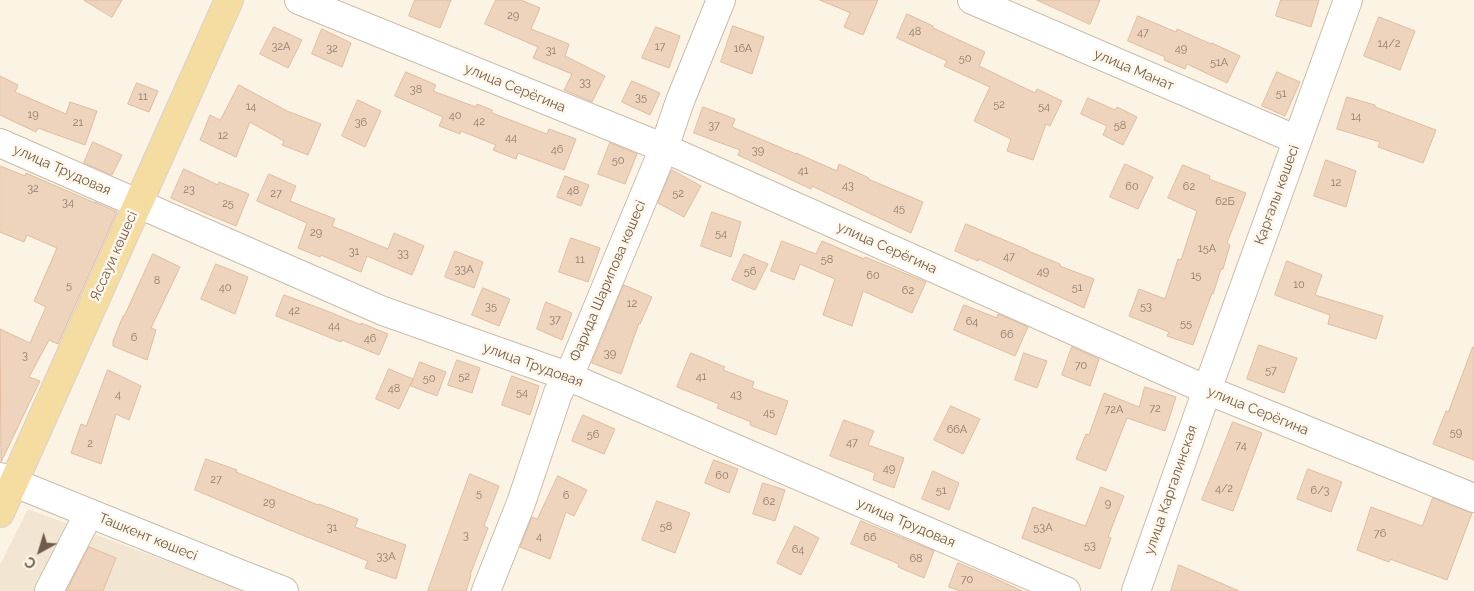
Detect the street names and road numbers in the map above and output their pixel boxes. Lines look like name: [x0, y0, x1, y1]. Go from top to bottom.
street label: улица Манат: [1091, 46, 1177, 94]
street label: улица Серёгина: [462, 60, 568, 116]
street label: улица Трудовая: [11, 141, 113, 199]
street label: Қарғалы көшесі: [1251, 143, 1303, 247]
street label: Фарида Шарипова көшесі: [566, 198, 650, 364]
street label: Яссауи көшесі: [87, 209, 141, 303]
street label: улица Серёгина: [834, 218, 940, 278]
street label: улица Трудовая: [481, 339, 585, 391]
street label: улица Серёгина: [1205, 383, 1311, 439]
street label: улица Каргалинская: [1141, 423, 1201, 557]
street label: улица Трудовая: [854, 495, 958, 551]
street label: Ташкент көшесі: [96, 510, 200, 564]

